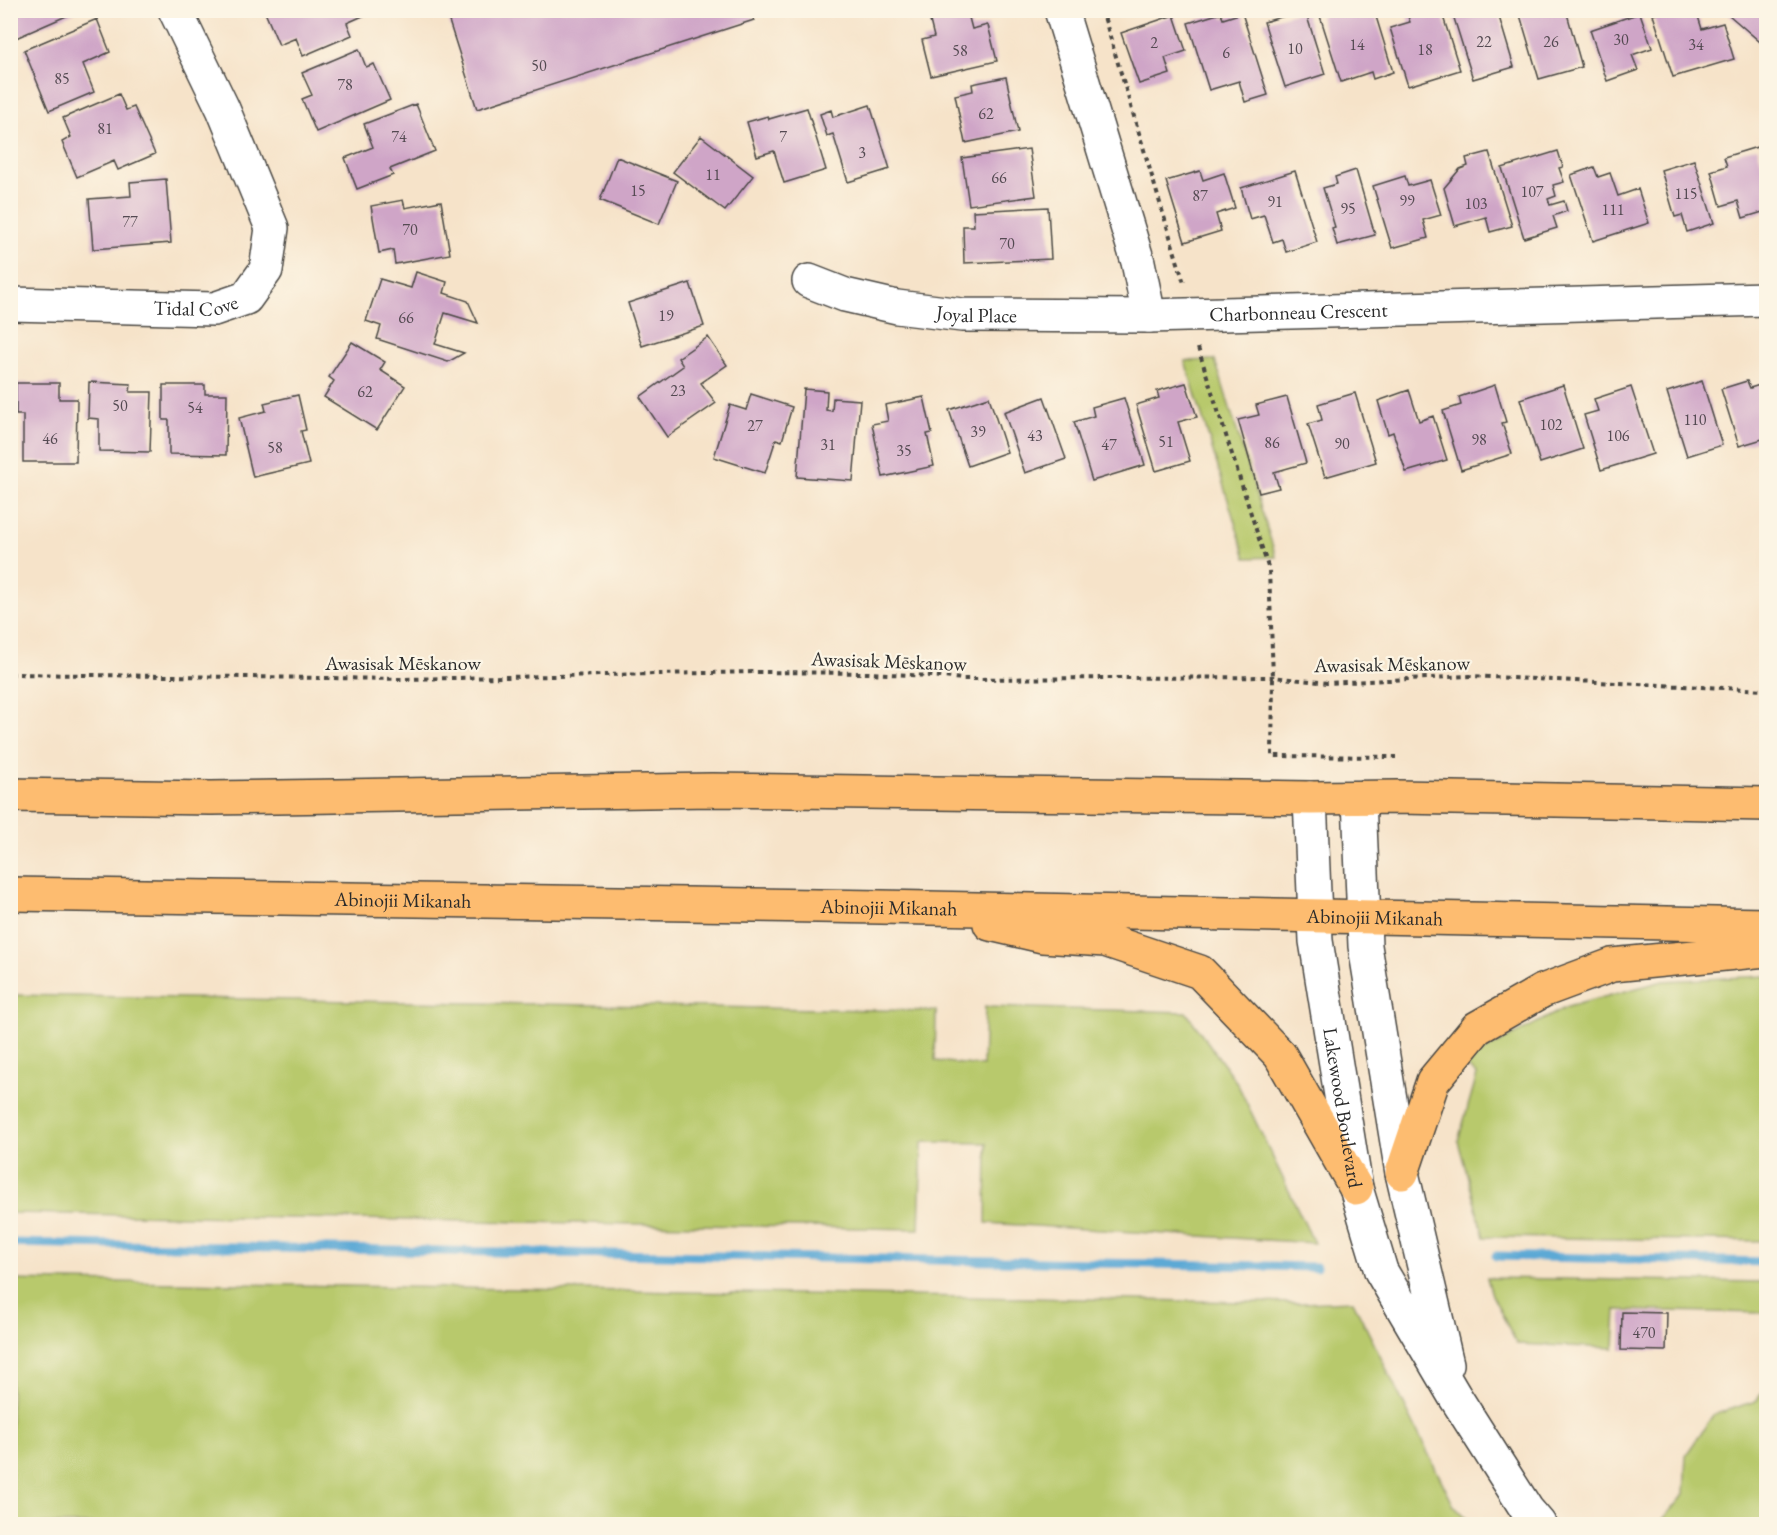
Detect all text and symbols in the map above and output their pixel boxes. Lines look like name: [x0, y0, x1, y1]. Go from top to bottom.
house number: 30: [1613, 29, 1629, 50]
house number: 22: [1476, 31, 1492, 52]
house number: 26: [1543, 31, 1559, 52]
house number: 2: [1150, 32, 1158, 53]
house number: 14: [1349, 34, 1365, 55]
house number: 34: [1688, 34, 1704, 55]
house number: 10: [1287, 38, 1303, 59]
house number: 18: [1417, 39, 1433, 60]
house number: 58: [952, 40, 968, 61]
house number: 6: [1222, 42, 1230, 63]
house number: 50: [531, 55, 547, 76]
house number: 85: [54, 68, 70, 89]
house number: 78: [337, 74, 353, 95]
house number: 62: [978, 103, 994, 124]
house number: 81: [97, 118, 113, 139]
house number: 74: [391, 126, 407, 147]
house number: 7: [779, 126, 787, 147]
house number: 3: [858, 142, 866, 163]
house number: 11: [705, 164, 721, 185]
house number: 66: [991, 167, 1007, 188]
house number: 15: [630, 180, 646, 201]
house number: 107: [1520, 181, 1544, 202]
house number: 115: [1674, 183, 1698, 204]
house number: 87: [1192, 185, 1208, 206]
house number: 99: [1399, 190, 1415, 211]
house number: 91: [1267, 191, 1283, 212]
house number: 103: [1464, 193, 1488, 214]
house number: 95: [1340, 198, 1356, 219]
house number: 111: [1601, 199, 1625, 220]
house number: 77: [122, 211, 138, 232]
house number: 70: [402, 219, 418, 240]
house number: 70: [999, 233, 1015, 254]
street label: Tidal Cove: [153, 289, 242, 322]
street label: Charbonneau Crescent: [1209, 296, 1389, 327]
street label: Joyal Place: [933, 299, 1017, 328]
house number: 19: [658, 305, 674, 326]
house number: 66: [398, 307, 414, 328]
house number: 23: [670, 380, 686, 401]
house number: 62: [357, 381, 373, 402]
house number: 50: [112, 395, 128, 416]
house number: 54: [187, 397, 203, 418]
house number: 110: [1683, 409, 1707, 430]
house number: 102: [1539, 414, 1563, 435]
house number: 27: [747, 415, 763, 436]
house number: 39: [970, 421, 986, 442]
house number: 43: [1027, 425, 1043, 446]
house number: 106: [1606, 425, 1630, 446]
house number: 46: [42, 428, 58, 449]
house number: 98: [1471, 429, 1487, 450]
house number: 51: [1158, 431, 1174, 452]
house number: 86: [1264, 432, 1280, 453]
house number: 90: [1334, 433, 1350, 454]
house number: 31: [820, 434, 836, 455]
house number: 47: [1101, 434, 1117, 455]
house number: 58: [267, 437, 283, 458]
house number: 35: [896, 440, 912, 461]
street label: Awasisak Mēskanow: [810, 645, 968, 677]
street label: Awasisak Mēskanow: [324, 650, 481, 676]
street label: Awasisak Mēskanow: [1313, 650, 1471, 678]
street label: Abinojii Mikanah: [333, 886, 472, 914]
street label: Abinojii Mikanah: [819, 893, 958, 922]
street label: Abinojii Mikanah: [1305, 903, 1444, 931]
street label: Lakewood Boulevard: [1317, 1026, 1369, 1191]
house number: 470: [1632, 1322, 1656, 1343]

